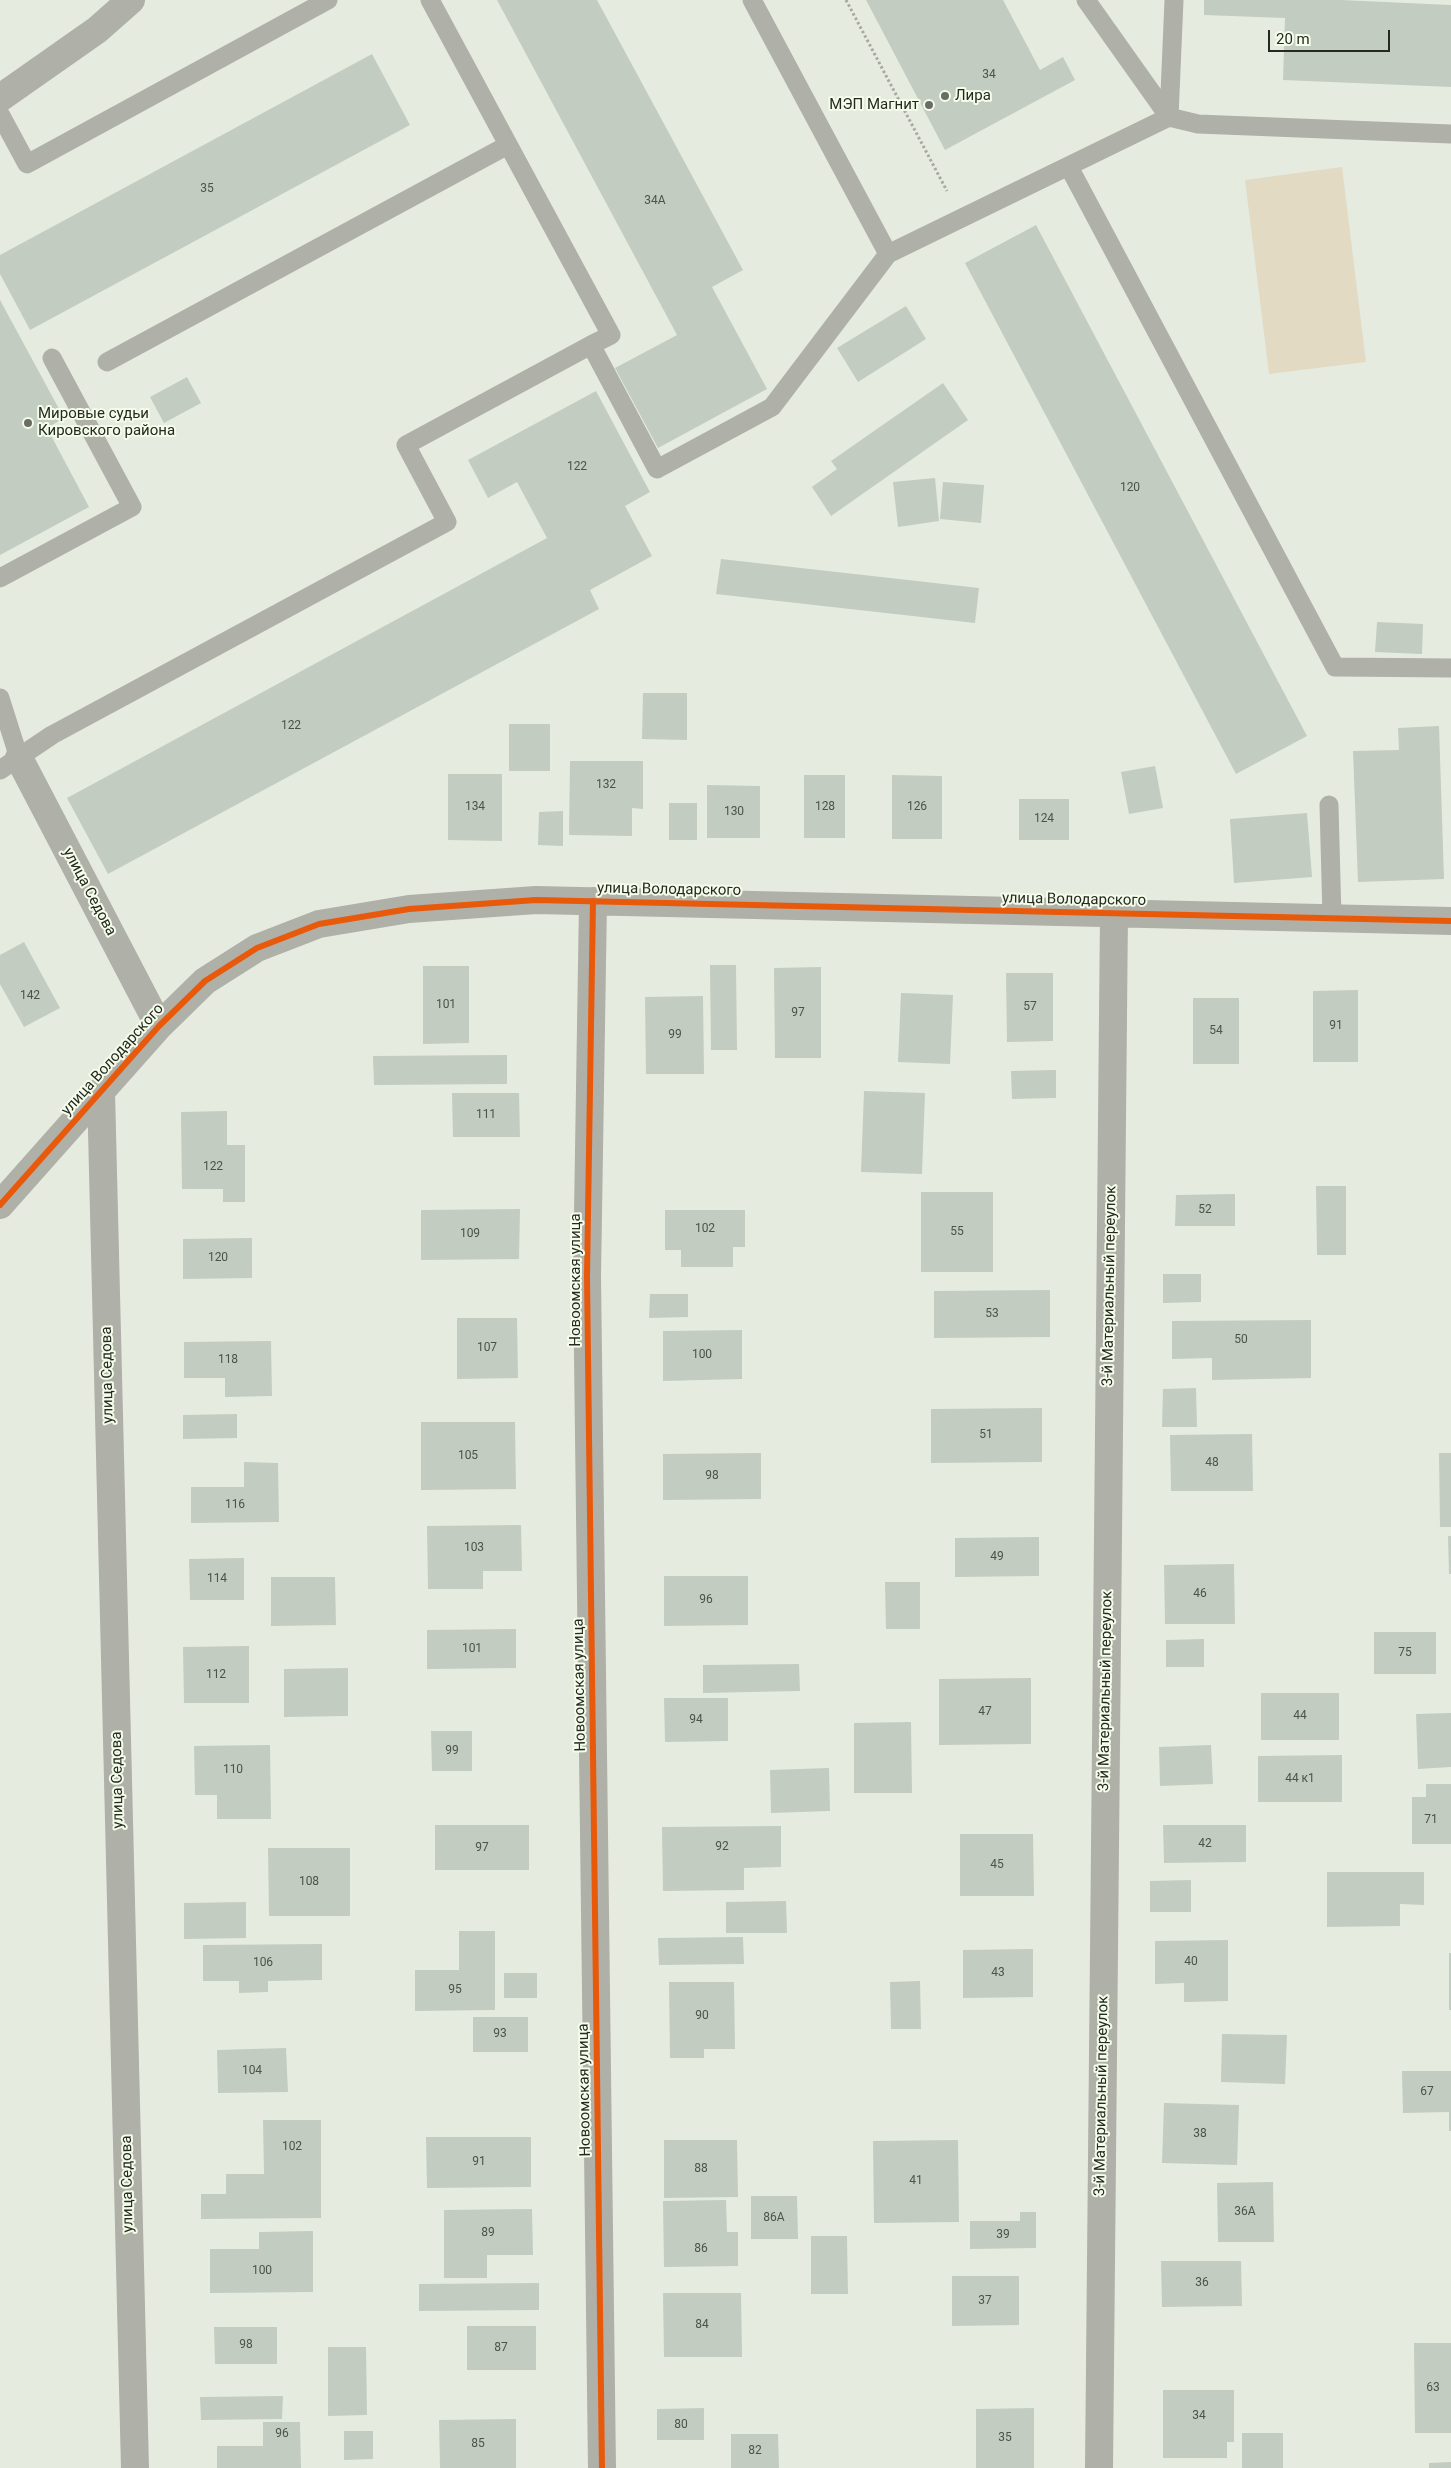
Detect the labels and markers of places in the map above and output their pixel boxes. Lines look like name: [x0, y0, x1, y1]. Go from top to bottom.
place label: Лира: [955, 87, 991, 105]
marker: Лира: [939, 90, 951, 102]
place label: МЭП Магнит: [829, 96, 919, 114]
marker: МЭП Магнит: [923, 99, 935, 111]
place label: Мировые судьи Кировского района: [38, 405, 175, 440]
marker: Мировые судьи Кировского района: [22, 417, 34, 429]

